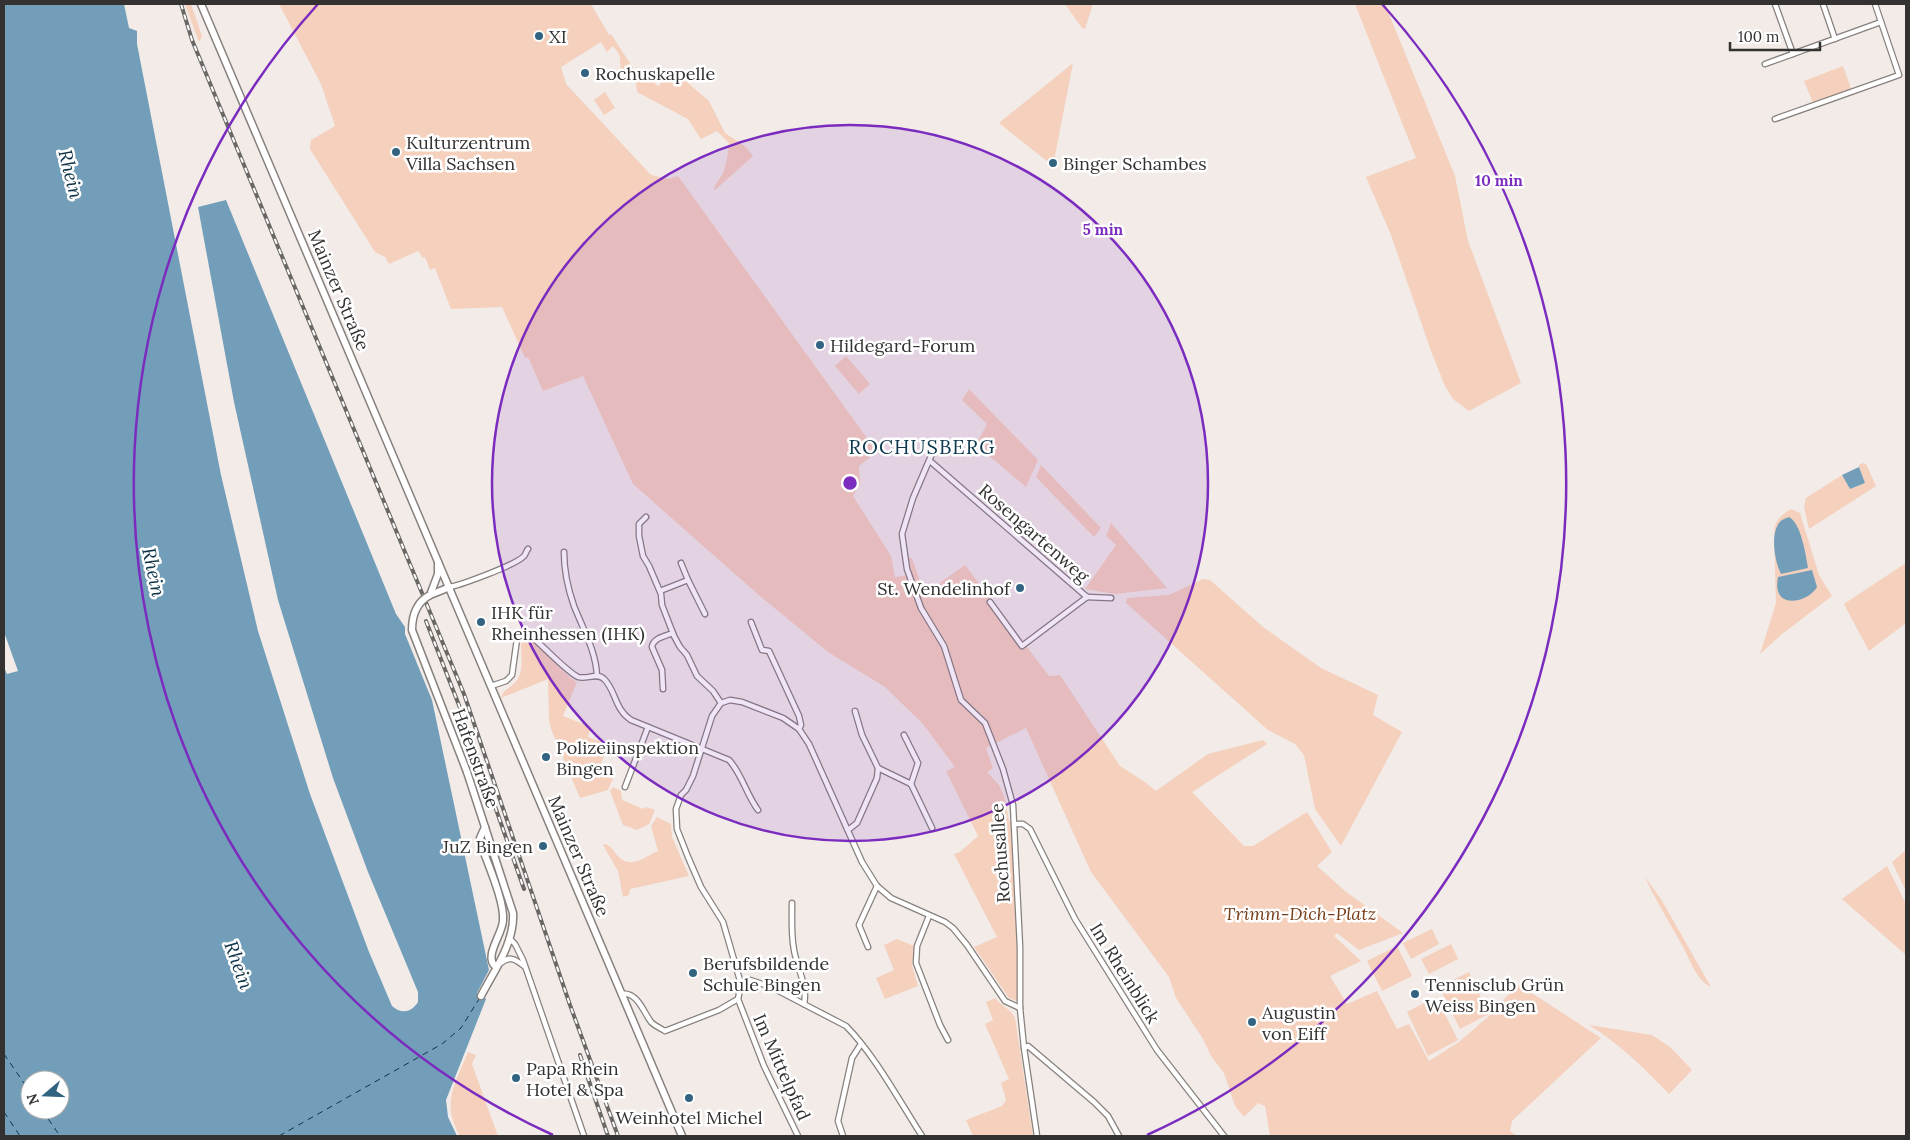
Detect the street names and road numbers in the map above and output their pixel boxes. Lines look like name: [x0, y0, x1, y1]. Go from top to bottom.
street label: Mainzer Straße: [303, 226, 375, 354]
street label: Rosengartenweg: [974, 479, 1095, 588]
street label: Hafenstraße: [447, 705, 505, 811]
street label: Mainzer Straße: [543, 792, 615, 920]
street label: Rochusallee: [985, 802, 1015, 904]
street label: Im Rheinblick: [1085, 918, 1165, 1028]
street label: Im Mittelpfad: [748, 1010, 816, 1124]

